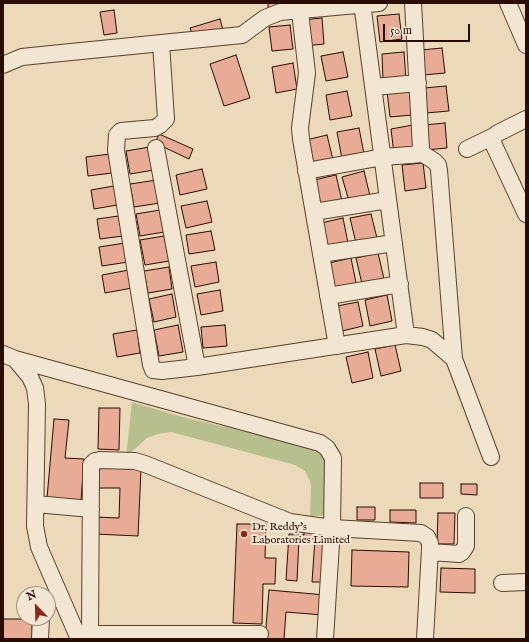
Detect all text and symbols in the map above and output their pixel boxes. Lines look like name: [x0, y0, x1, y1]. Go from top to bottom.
scale bar: [385, 16, 472, 42]
text: 50 m: [390, 23, 412, 38]
place label: Dr. Reddy's Laboratories Limited: [252, 521, 350, 547]
marker: Dr. Reddy's Laboratories Limited: [239, 529, 249, 539]
north arrow: [16, 586, 56, 626]
text: N: [25, 588, 39, 604]

